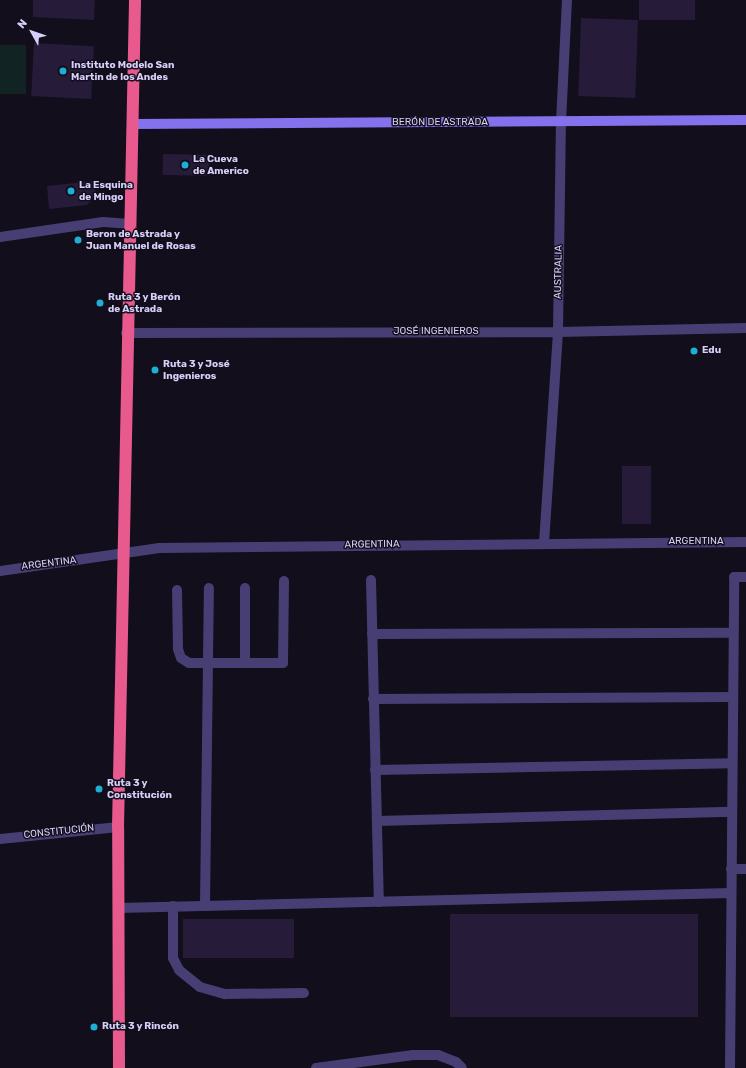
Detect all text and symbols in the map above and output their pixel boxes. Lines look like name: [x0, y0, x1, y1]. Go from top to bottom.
north arrow: [12, 12, 52, 52]
text: N: [15, 17, 30, 31]
place label: Instituto Modelo San Martin de los Andes: [71, 59, 174, 82]
marker: Instituto Modelo San Martin de los Andes: [58, 66, 68, 76]
street label: BERÓN DE ASTRADA: [392, 117, 488, 129]
place label: La Cueva de Americo: [193, 153, 249, 176]
marker: La Cueva de Americo: [180, 160, 190, 170]
place label: La Esquina de Mingo: [79, 179, 133, 202]
marker: La Esquina de Mingo: [66, 186, 76, 196]
place label: Beron de Astrada y Juan Manuel de Rosas: [86, 228, 196, 252]
marker: Beron de Astrada y Juan Manuel de Rosas: [73, 235, 83, 245]
street label: AUSTRALIA: [553, 245, 565, 299]
place label: Ruta 3 y Berón de Astrada: [108, 291, 181, 314]
marker: Ruta 3 y Berón de Astrada: [95, 298, 105, 308]
street label: JOSÉ INGENIEROS: [393, 326, 479, 338]
place label: Edu: [702, 345, 721, 357]
marker: Edu: [689, 346, 699, 356]
place label: Ruta 3 y José Ingenieros: [163, 358, 230, 382]
marker: Ruta 3 y José Ingenieros: [150, 365, 160, 375]
street label: ARGENTINA: [668, 536, 724, 548]
street label: ARGENTINA: [344, 539, 400, 551]
street label: ARGENTINA: [21, 555, 77, 573]
place label: Ruta 3 y Constitución: [107, 777, 172, 800]
marker: Ruta 3 y Constitución: [94, 784, 104, 794]
street label: CONSTITUCIÓN: [23, 822, 95, 842]
place label: Ruta 3 y Rincón: [102, 1021, 179, 1033]
marker: Ruta 3 y Rincón: [89, 1022, 99, 1032]

